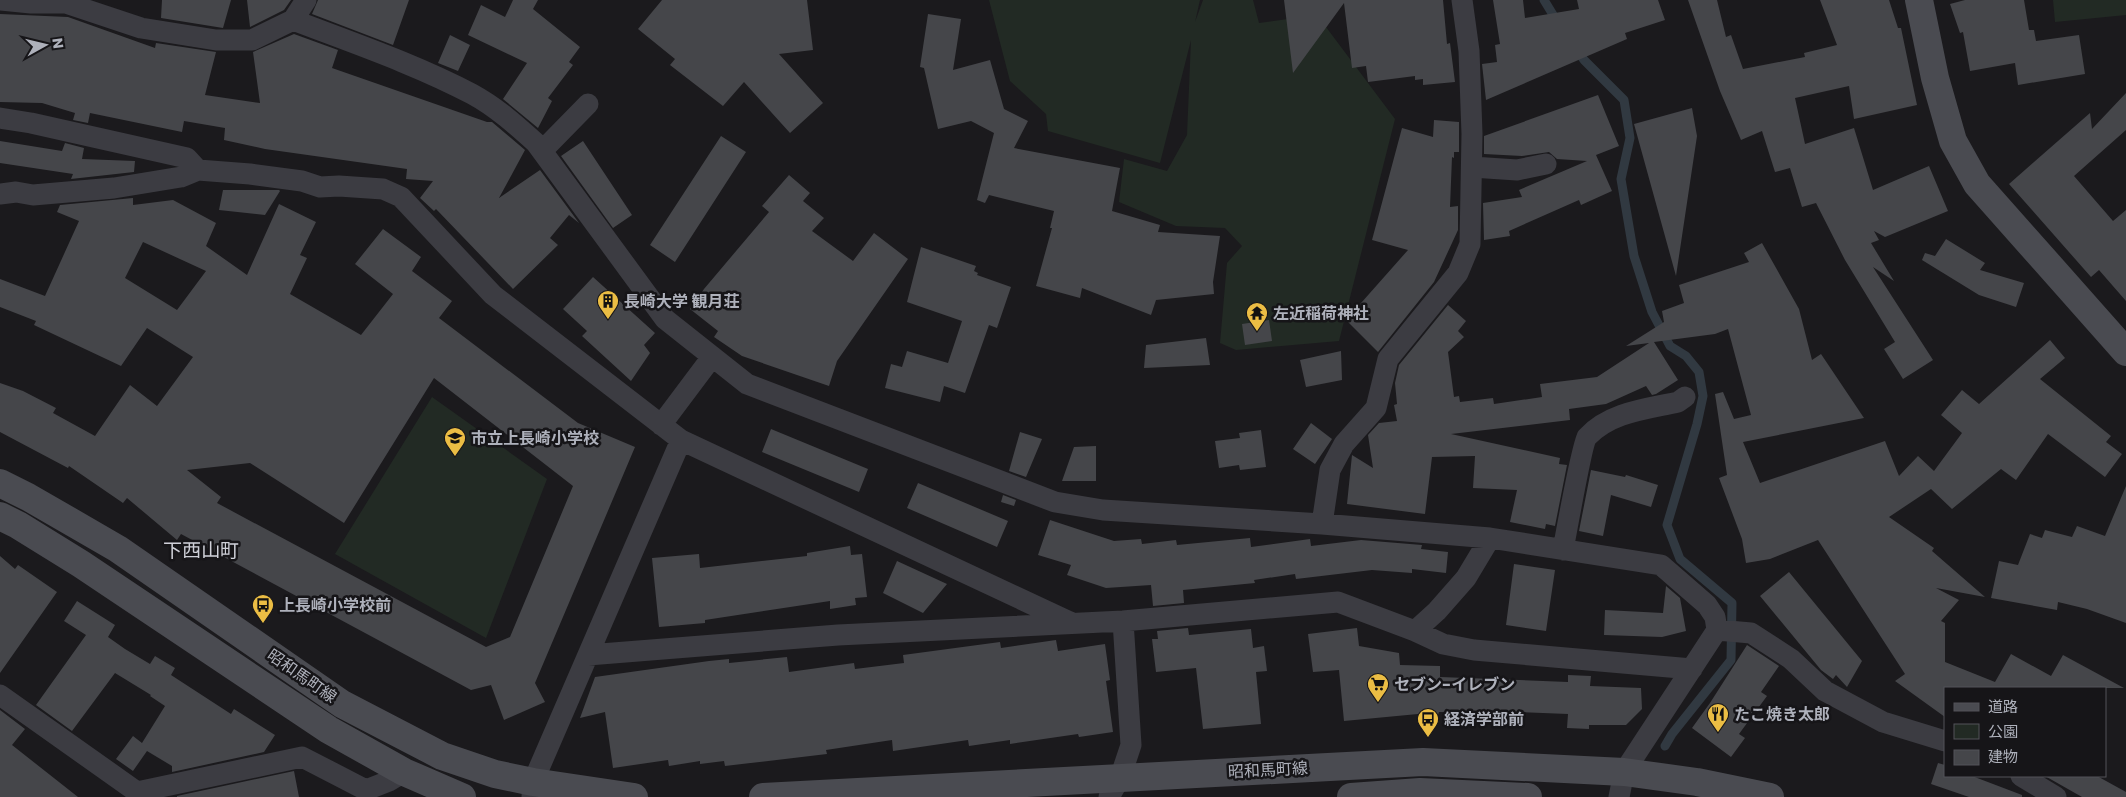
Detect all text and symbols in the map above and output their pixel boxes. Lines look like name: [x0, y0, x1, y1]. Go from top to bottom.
north arrow: [20, 20, 70, 70]
text: N: [47, 37, 69, 50]
building icon: 長崎大学 観月荘: [596, 289, 620, 320]
place label: 長崎大学 観月荘: [624, 290, 739, 313]
temple icon: 左近稲荷神社: [1245, 301, 1269, 332]
place label: 左近稲荷神社: [1273, 302, 1369, 325]
school or university icon: 市立上長崎小学校: [443, 426, 467, 457]
place label: 市立上長崎小学校: [471, 427, 599, 450]
district label: 下西山町: [163, 537, 239, 564]
bus stop icon: 上長崎小学校前: [251, 593, 275, 624]
place label: 上長崎小学校前: [279, 594, 391, 617]
street label: 昭和馬町線: [263, 644, 341, 708]
supermarket icon: セブン-イレブン: [1366, 672, 1390, 703]
place label: セブン-イレブン: [1394, 673, 1515, 696]
legend: [1944, 687, 2106, 777]
text: 道路: [1988, 696, 2018, 717]
restaurant icon: たこ焼き太郎: [1706, 702, 1730, 733]
place label: たこ焼き太郎: [1734, 703, 1830, 726]
bus stop icon: 経済学部前: [1416, 707, 1440, 738]
place label: 経済学部前: [1444, 708, 1524, 731]
text: 公園: [1988, 721, 2018, 742]
text: 建物: [1988, 746, 2018, 767]
street label: 昭和馬町線: [1227, 756, 1309, 784]

